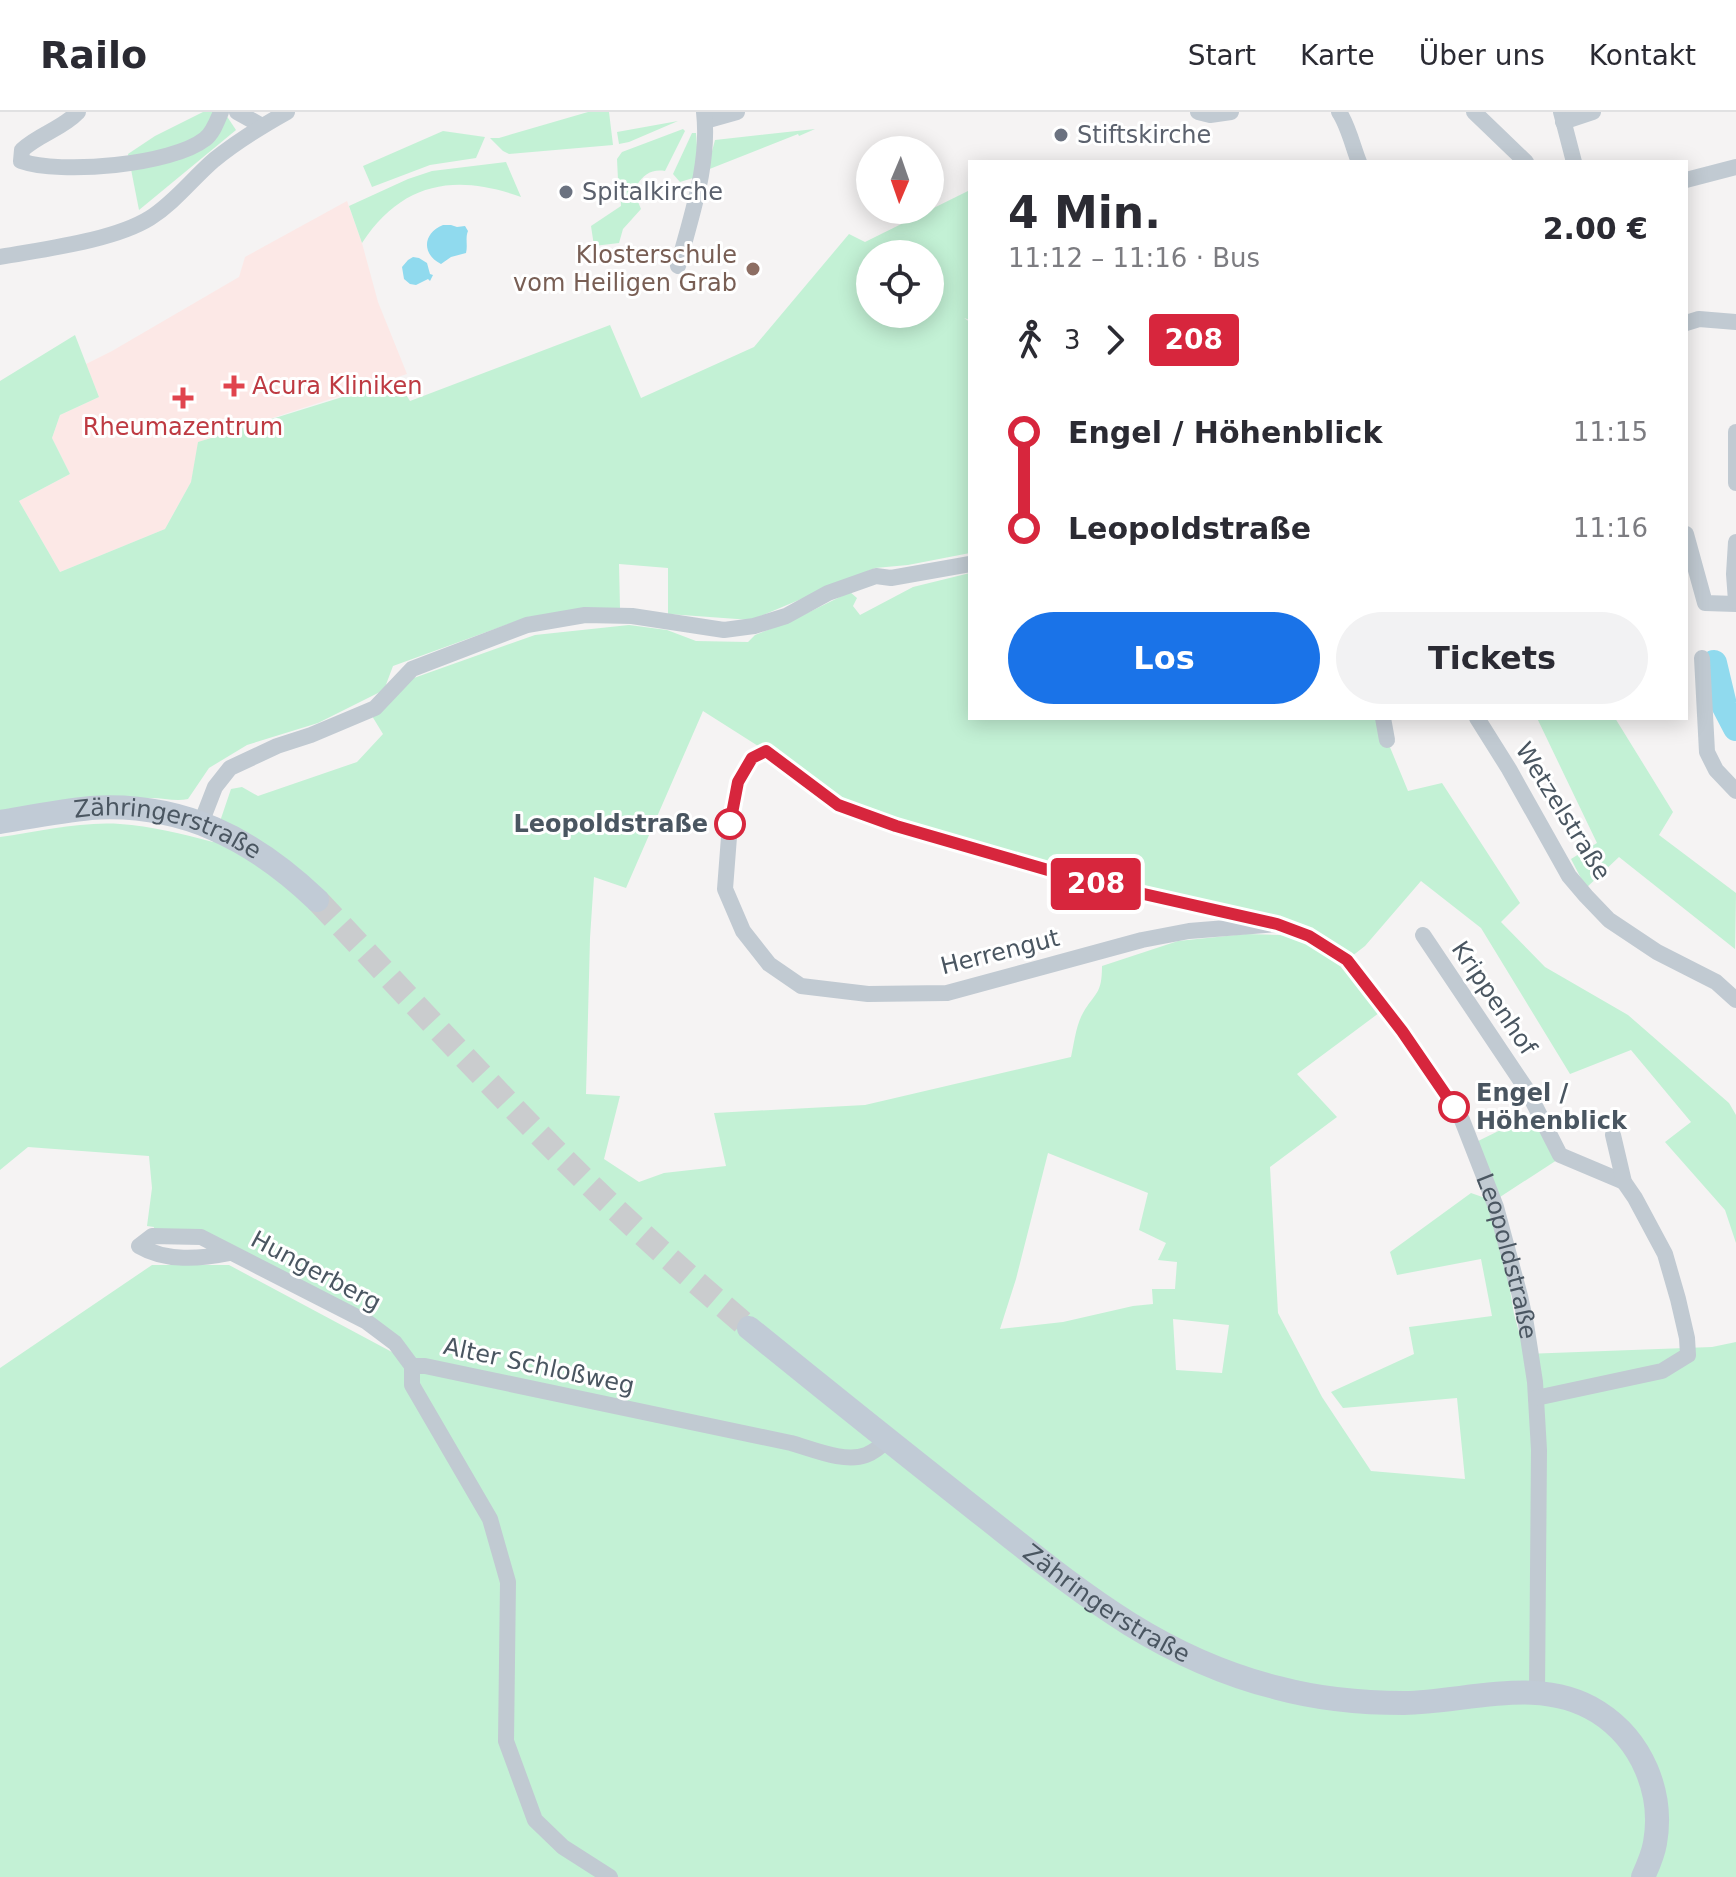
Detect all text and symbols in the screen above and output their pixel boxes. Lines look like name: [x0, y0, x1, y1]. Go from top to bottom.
text: Railo: [40, 33, 147, 77]
text: Start: [1188, 39, 1256, 72]
text: Karte: [1300, 39, 1375, 72]
text: Über uns: [1419, 39, 1545, 72]
text: Kontakt: [1589, 39, 1696, 72]
place label: Stiftskirche: [1077, 121, 1211, 149]
marker: Stiftskirche: [1052, 126, 1070, 144]
north arrow: [856, 136, 944, 224]
map controls: [856, 136, 944, 328]
place label: Spitalkirche: [582, 178, 723, 206]
marker: Spitalkirche: [557, 183, 575, 201]
text: 4 Min.: [1008, 187, 1161, 238]
text: 2.00 €: [1543, 211, 1648, 246]
button: locate: [856, 240, 944, 328]
place label: Klosterschule vom Heiligen Grab: [513, 241, 737, 297]
text: 11:12 – 11:16 · Bus: [1008, 243, 1260, 273]
marker: Klosterschule vom Heiligen Grab: [744, 260, 762, 278]
icon: walk: [1008, 318, 1052, 362]
icon: forward: [1093, 318, 1137, 362]
text: 208: [1165, 323, 1223, 356]
text: 3: [1064, 325, 1081, 355]
place label: Acura Kliniken: [252, 372, 423, 400]
marker: Acura Kliniken: [223, 375, 245, 397]
marker: Rheumazentrum: [172, 387, 194, 409]
place label: Rheumazentrum: [83, 413, 283, 441]
text: Engel / Höhenblick: [1068, 415, 1382, 450]
text: 11:15: [1573, 417, 1648, 447]
text: Leopoldstraße: [1068, 511, 1311, 546]
text: 11:16: [1573, 513, 1648, 543]
button: Los: [1008, 612, 1320, 704]
button: Tickets: [1336, 612, 1648, 704]
street label: Wetzelstraße: [1510, 737, 1616, 885]
street label: Zähringerstraße: [72, 793, 266, 865]
marker: Leopoldstraße: [715, 809, 745, 839]
place label: Leopoldstraße: [514, 810, 708, 838]
line badge: 208: [1050, 858, 1142, 910]
text: 208: [1067, 867, 1125, 900]
street label: Herrengut: [938, 924, 1062, 980]
street label: Krippenhof: [1446, 936, 1543, 1061]
place label: Engel / Höhenblick: [1476, 1079, 1628, 1135]
marker: Engel / Höhenblick: [1439, 1092, 1469, 1122]
street label: Leopoldstraße: [1470, 1169, 1542, 1341]
street label: Hungerberg: [246, 1225, 386, 1317]
street label: Alter Schloßweg: [441, 1332, 637, 1400]
street label: Zähringerstraße: [1018, 1539, 1194, 1669]

